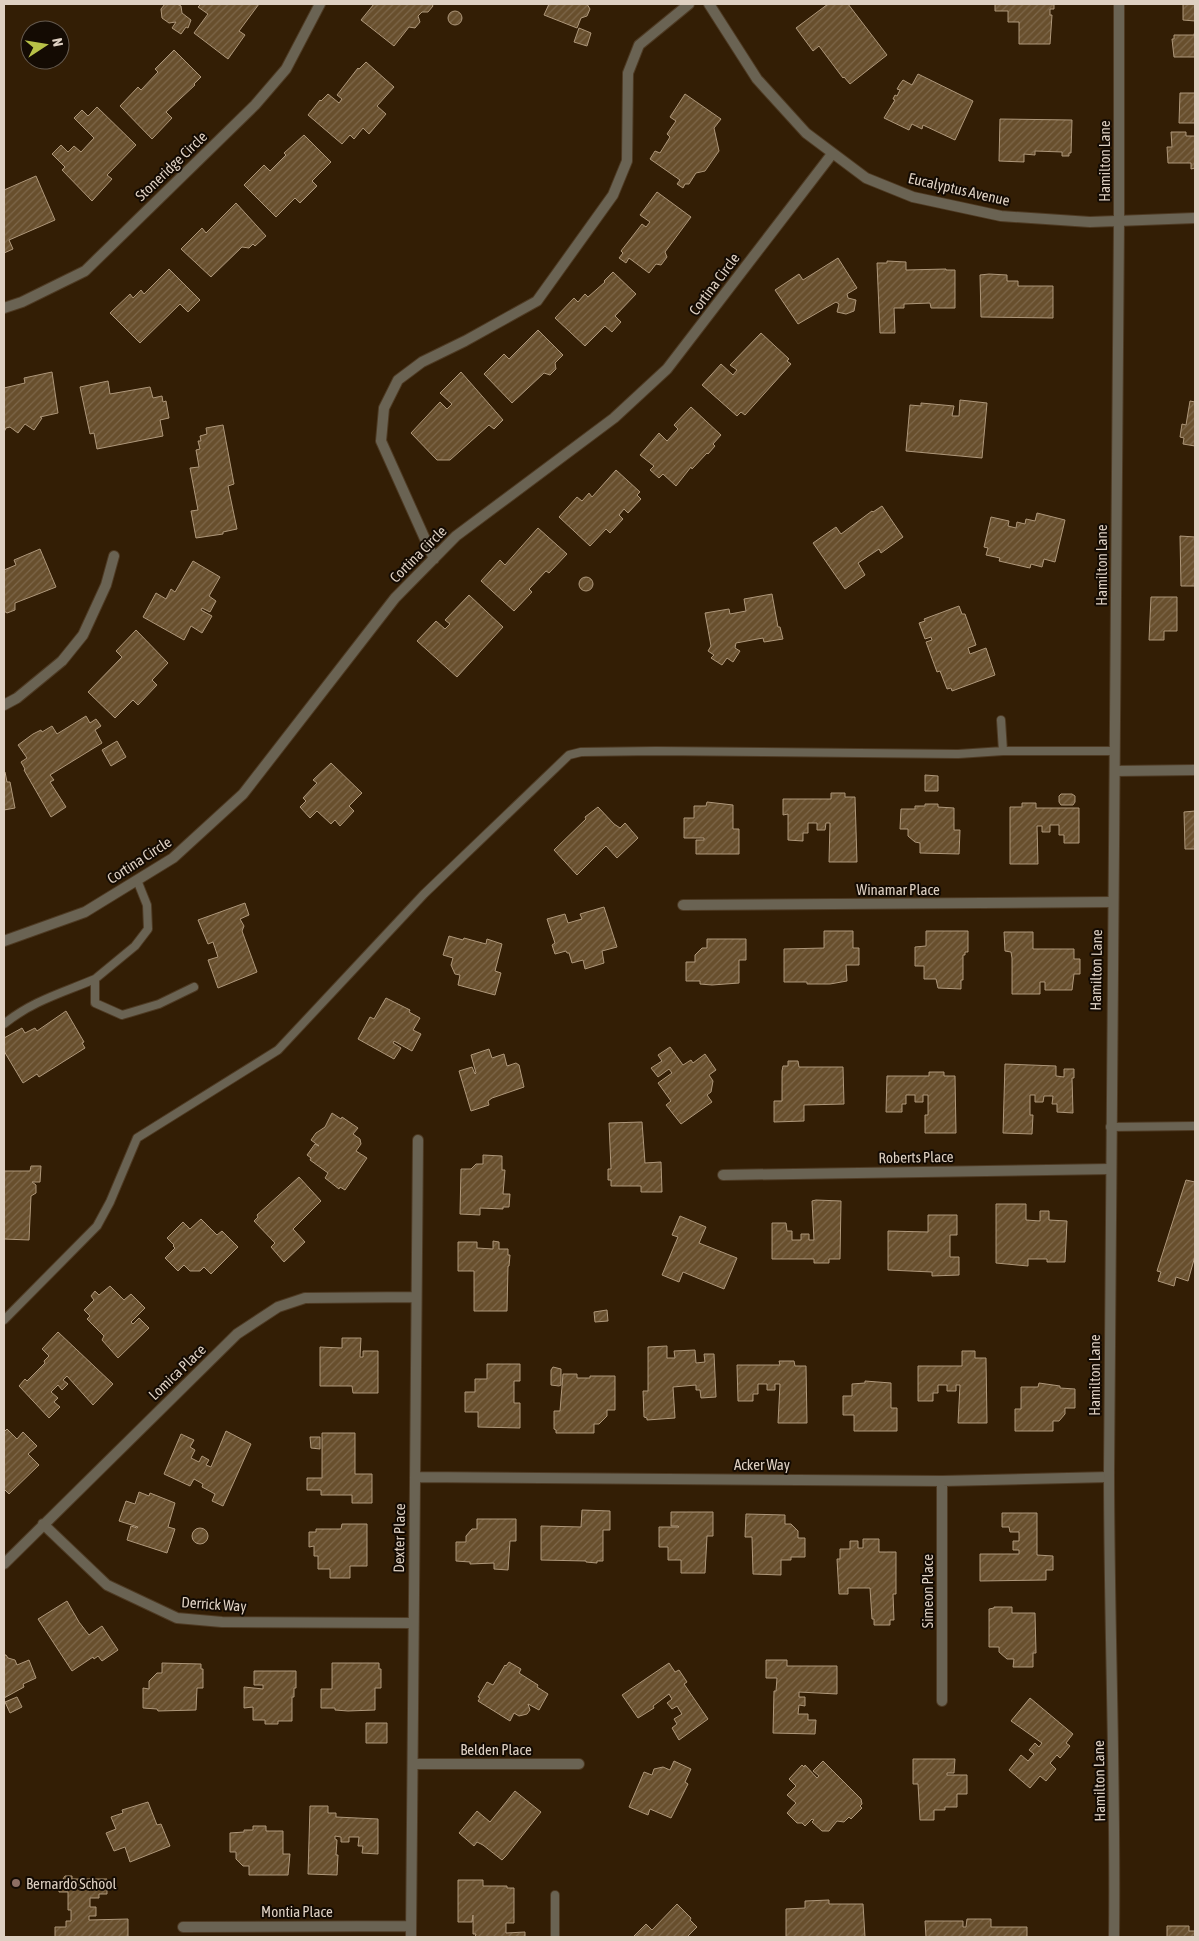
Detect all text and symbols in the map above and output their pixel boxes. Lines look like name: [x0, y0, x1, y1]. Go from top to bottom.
north arrow: [20, 20, 70, 70]
text: N: [49, 37, 66, 48]
street label: Hamilton Lane: [1096, 120, 1113, 202]
street label: Stoneridge Circle: [132, 128, 210, 204]
street label: Eucalyptus Avenue: [907, 169, 1012, 209]
street label: Cortina Circle: [685, 250, 743, 318]
street label: Cortina Circle: [386, 522, 450, 586]
street label: Hamilton Lane: [1093, 524, 1110, 606]
street label: Cortina Circle: [104, 833, 174, 887]
street label: Winamar Place: [856, 881, 940, 898]
street label: Hamilton Lane: [1087, 929, 1105, 1011]
street label: Roberts Place: [878, 1148, 954, 1166]
street label: Hamilton Lane: [1086, 1334, 1103, 1416]
street label: Lomica Place: [145, 1341, 209, 1403]
street label: Acker Way: [734, 1456, 790, 1473]
street label: Dexter Place: [390, 1503, 408, 1573]
street label: Simeon Place: [919, 1554, 936, 1628]
street label: Derrick Way: [181, 1593, 247, 1615]
street label: Hamilton Lane: [1090, 1740, 1108, 1822]
street label: Belden Place: [460, 1741, 532, 1758]
place label: Bernardo School: [26, 1875, 116, 1892]
marker: Bernardo School: [10, 1877, 22, 1889]
street label: Montia Place: [261, 1903, 333, 1920]

